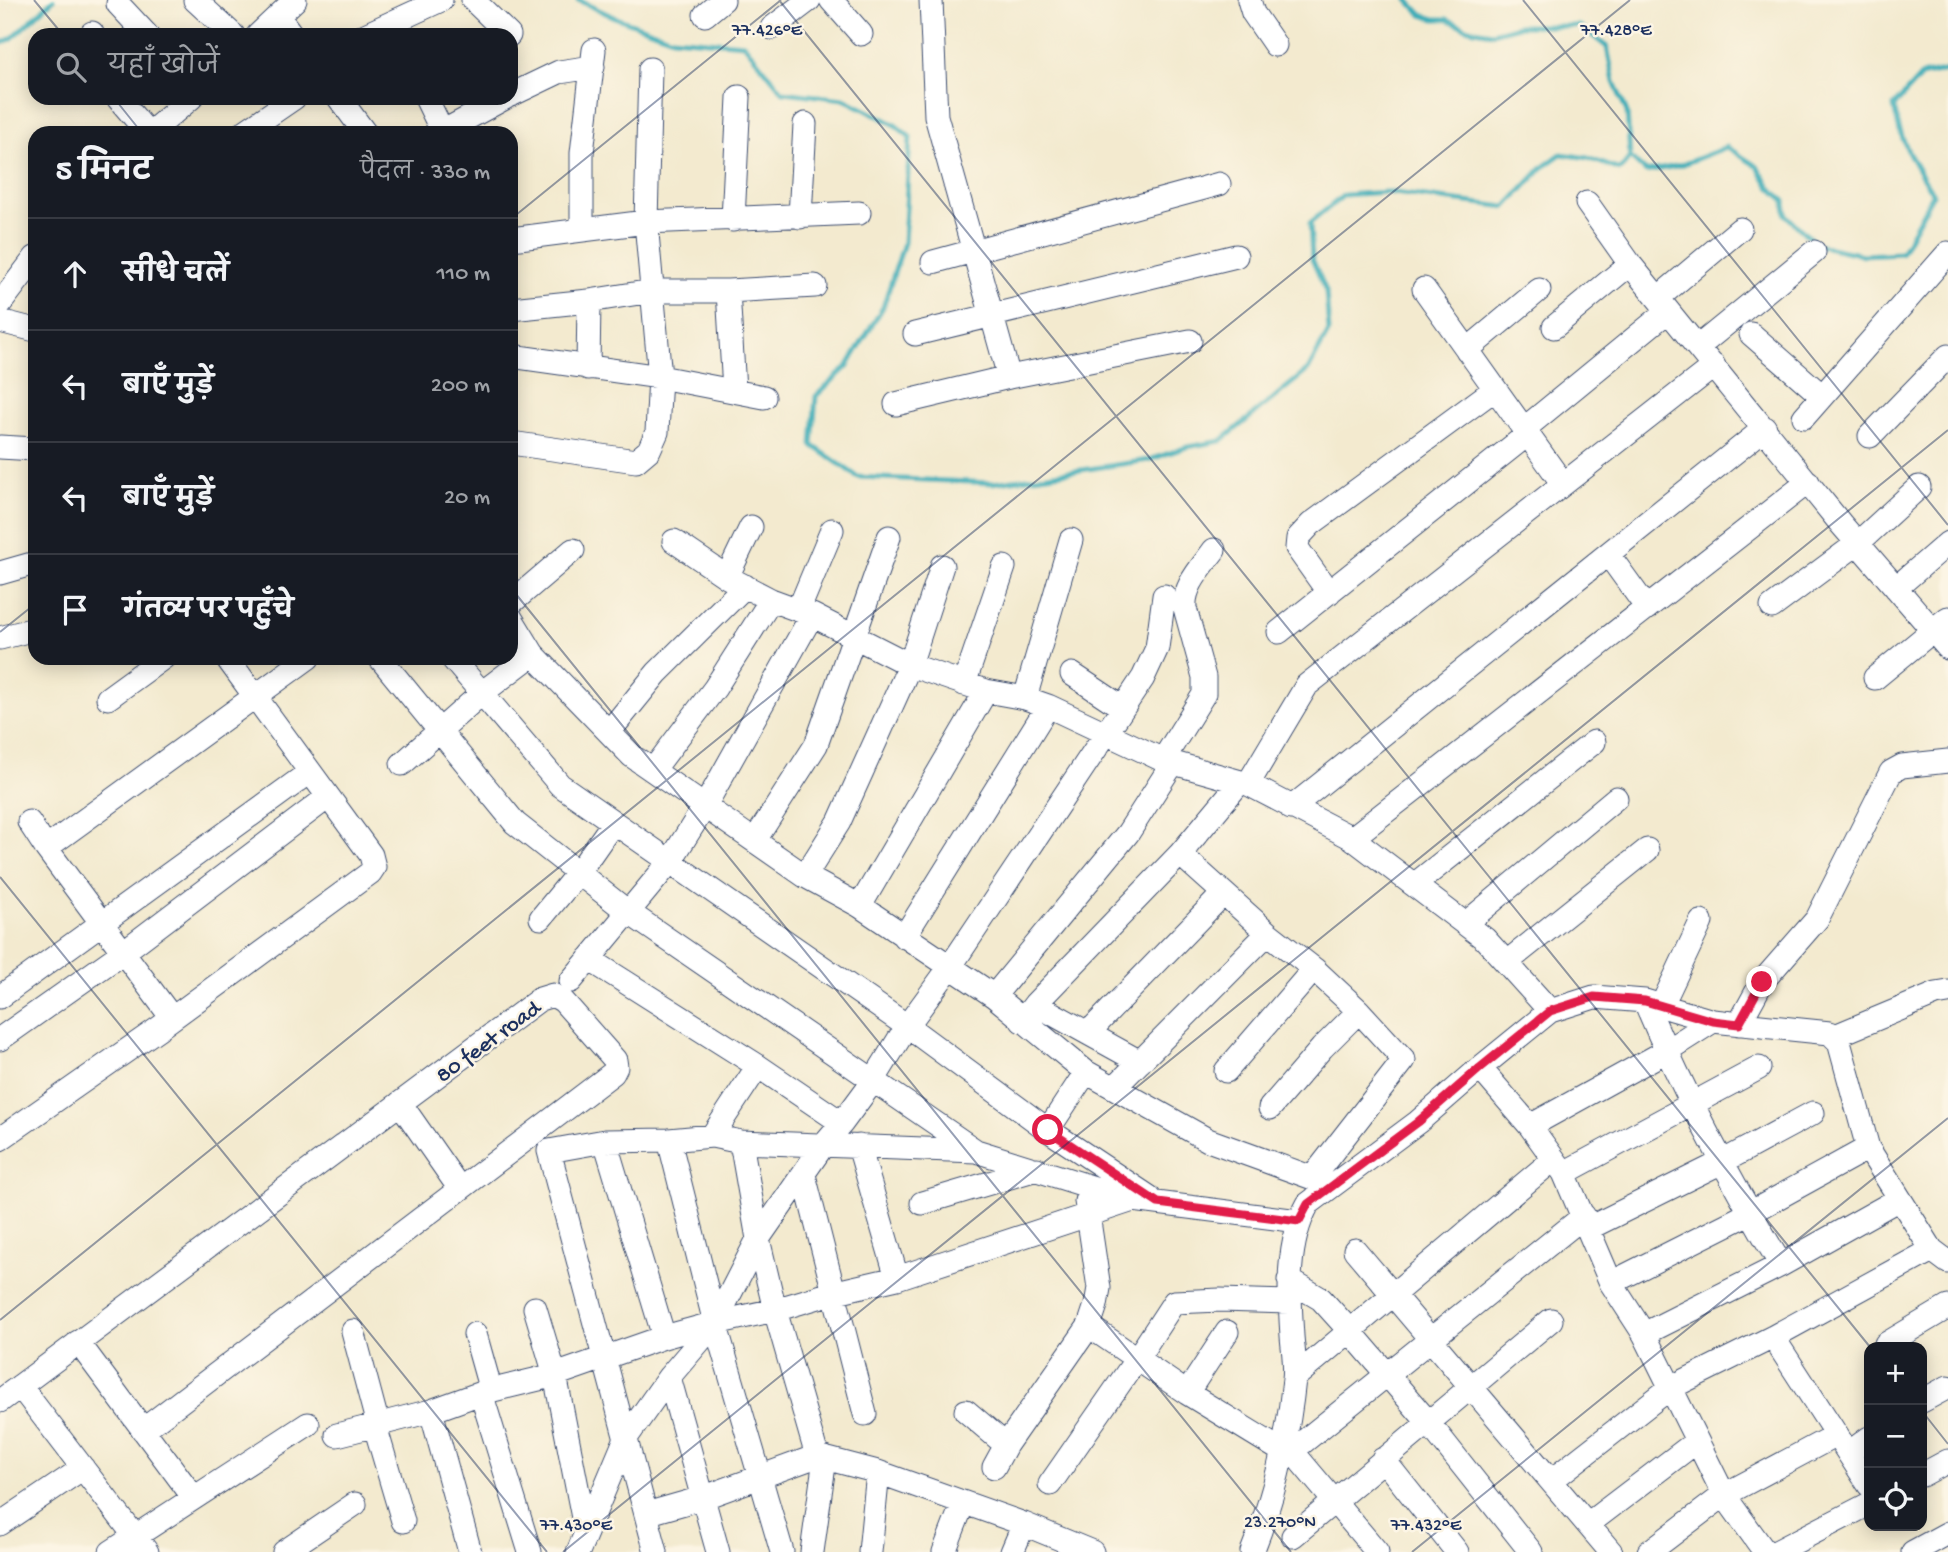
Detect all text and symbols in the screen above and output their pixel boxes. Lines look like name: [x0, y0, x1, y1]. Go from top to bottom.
text: 77.426°E: [731, 21, 803, 42]
text: 77.428°E: [1580, 21, 1652, 42]
search box: [28, 28, 518, 105]
icon: search: [52, 48, 90, 86]
text: यहाँ खोजें: [108, 53, 219, 84]
text: 5 मिनट: [56, 156, 152, 191]
text: पैदल · 330 m: [360, 160, 490, 187]
icon: ahead: [56, 255, 94, 293]
text: सीधे चलें: [123, 261, 229, 292]
text: 110 m: [437, 261, 490, 288]
icon: left: [56, 367, 94, 405]
text: बाएँ मुड़ें: [123, 373, 214, 404]
text: 200 m: [431, 373, 490, 400]
icon: left: [56, 479, 94, 517]
text: बाएँ मुड़ें: [123, 485, 214, 516]
text: 20 m: [444, 485, 490, 512]
icon: arrive: [56, 591, 94, 629]
text: गंतव्य पर पहुँचे: [123, 597, 293, 628]
route end: [1746, 966, 1777, 997]
street label: 80 feet road: [431, 995, 548, 1090]
route start: [1032, 1114, 1063, 1145]
map controls: [1864, 1342, 1927, 1531]
button: +: [1864, 1342, 1927, 1405]
button: −: [1864, 1405, 1927, 1468]
button: locate: [1864, 1468, 1927, 1531]
text: 23.270°N: [1244, 1513, 1316, 1534]
text: 77.430°E: [539, 1516, 613, 1537]
text: 77.432°E: [1390, 1516, 1462, 1537]

